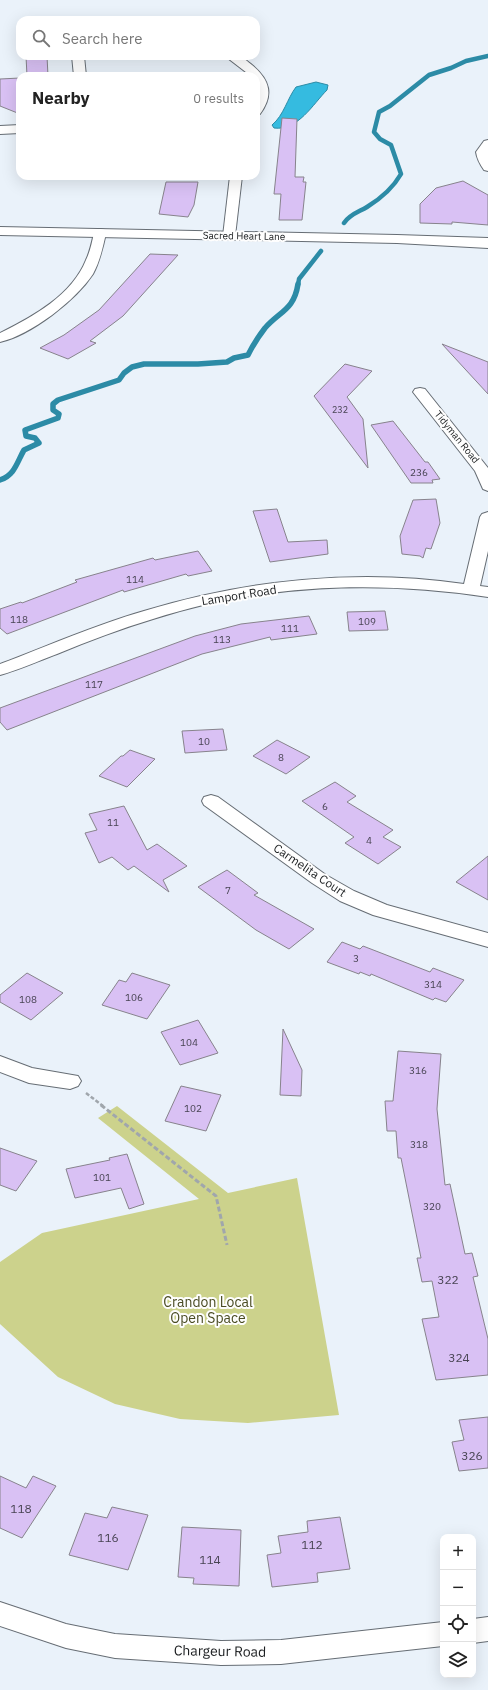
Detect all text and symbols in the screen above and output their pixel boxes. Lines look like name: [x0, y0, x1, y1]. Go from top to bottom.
search box: [16, 16, 260, 60]
icon: search: [30, 27, 52, 49]
text: Search here: [62, 29, 142, 48]
text: Nearby: [32, 87, 90, 109]
text: 0 results: [193, 90, 244, 107]
street label: Sacred Heart Lane: [203, 229, 286, 243]
house number: 232: [332, 404, 348, 415]
street label: Tidyman Road: [432, 408, 482, 466]
house number: 236: [410, 466, 428, 479]
house number: 114: [126, 573, 144, 586]
street label: Lamport Road: [200, 582, 278, 608]
house number: 118: [10, 613, 28, 626]
house number: 109: [358, 615, 376, 628]
house number: 111: [281, 622, 299, 635]
house number: 113: [213, 633, 231, 646]
house number: 117: [85, 678, 103, 691]
house number: 10: [198, 735, 210, 748]
house number: 8: [278, 751, 284, 764]
house number: 6: [322, 800, 328, 813]
house number: 11: [107, 816, 119, 829]
house number: 4: [366, 834, 372, 847]
street label: Carmelita Court: [271, 840, 349, 900]
house number: 7: [225, 884, 231, 897]
house number: 3: [353, 952, 359, 965]
house number: 314: [424, 978, 442, 991]
house number: 106: [125, 991, 143, 1004]
house number: 108: [19, 993, 37, 1006]
house number: 104: [180, 1036, 198, 1049]
house number: 316: [409, 1064, 427, 1077]
house number: 102: [184, 1102, 202, 1115]
house number: 318: [410, 1138, 428, 1151]
house number: 101: [93, 1171, 111, 1184]
house number: 320: [423, 1200, 441, 1213]
house number: 322: [437, 1272, 459, 1287]
park label: Crandon Local Open Space: [163, 1293, 253, 1327]
house number: 324: [448, 1350, 470, 1365]
house number: 326: [461, 1448, 483, 1463]
house number: 118: [10, 1501, 32, 1516]
house number: 116: [97, 1530, 119, 1545]
map controls: [440, 1534, 476, 1678]
button: +: [440, 1534, 476, 1570]
house number: 112: [301, 1537, 323, 1552]
house number: 114: [199, 1552, 221, 1567]
button: −: [440, 1570, 476, 1606]
button: locate: [440, 1606, 476, 1642]
street label: Chargeur Road: [174, 1641, 266, 1661]
button: layers: [440, 1642, 476, 1678]

